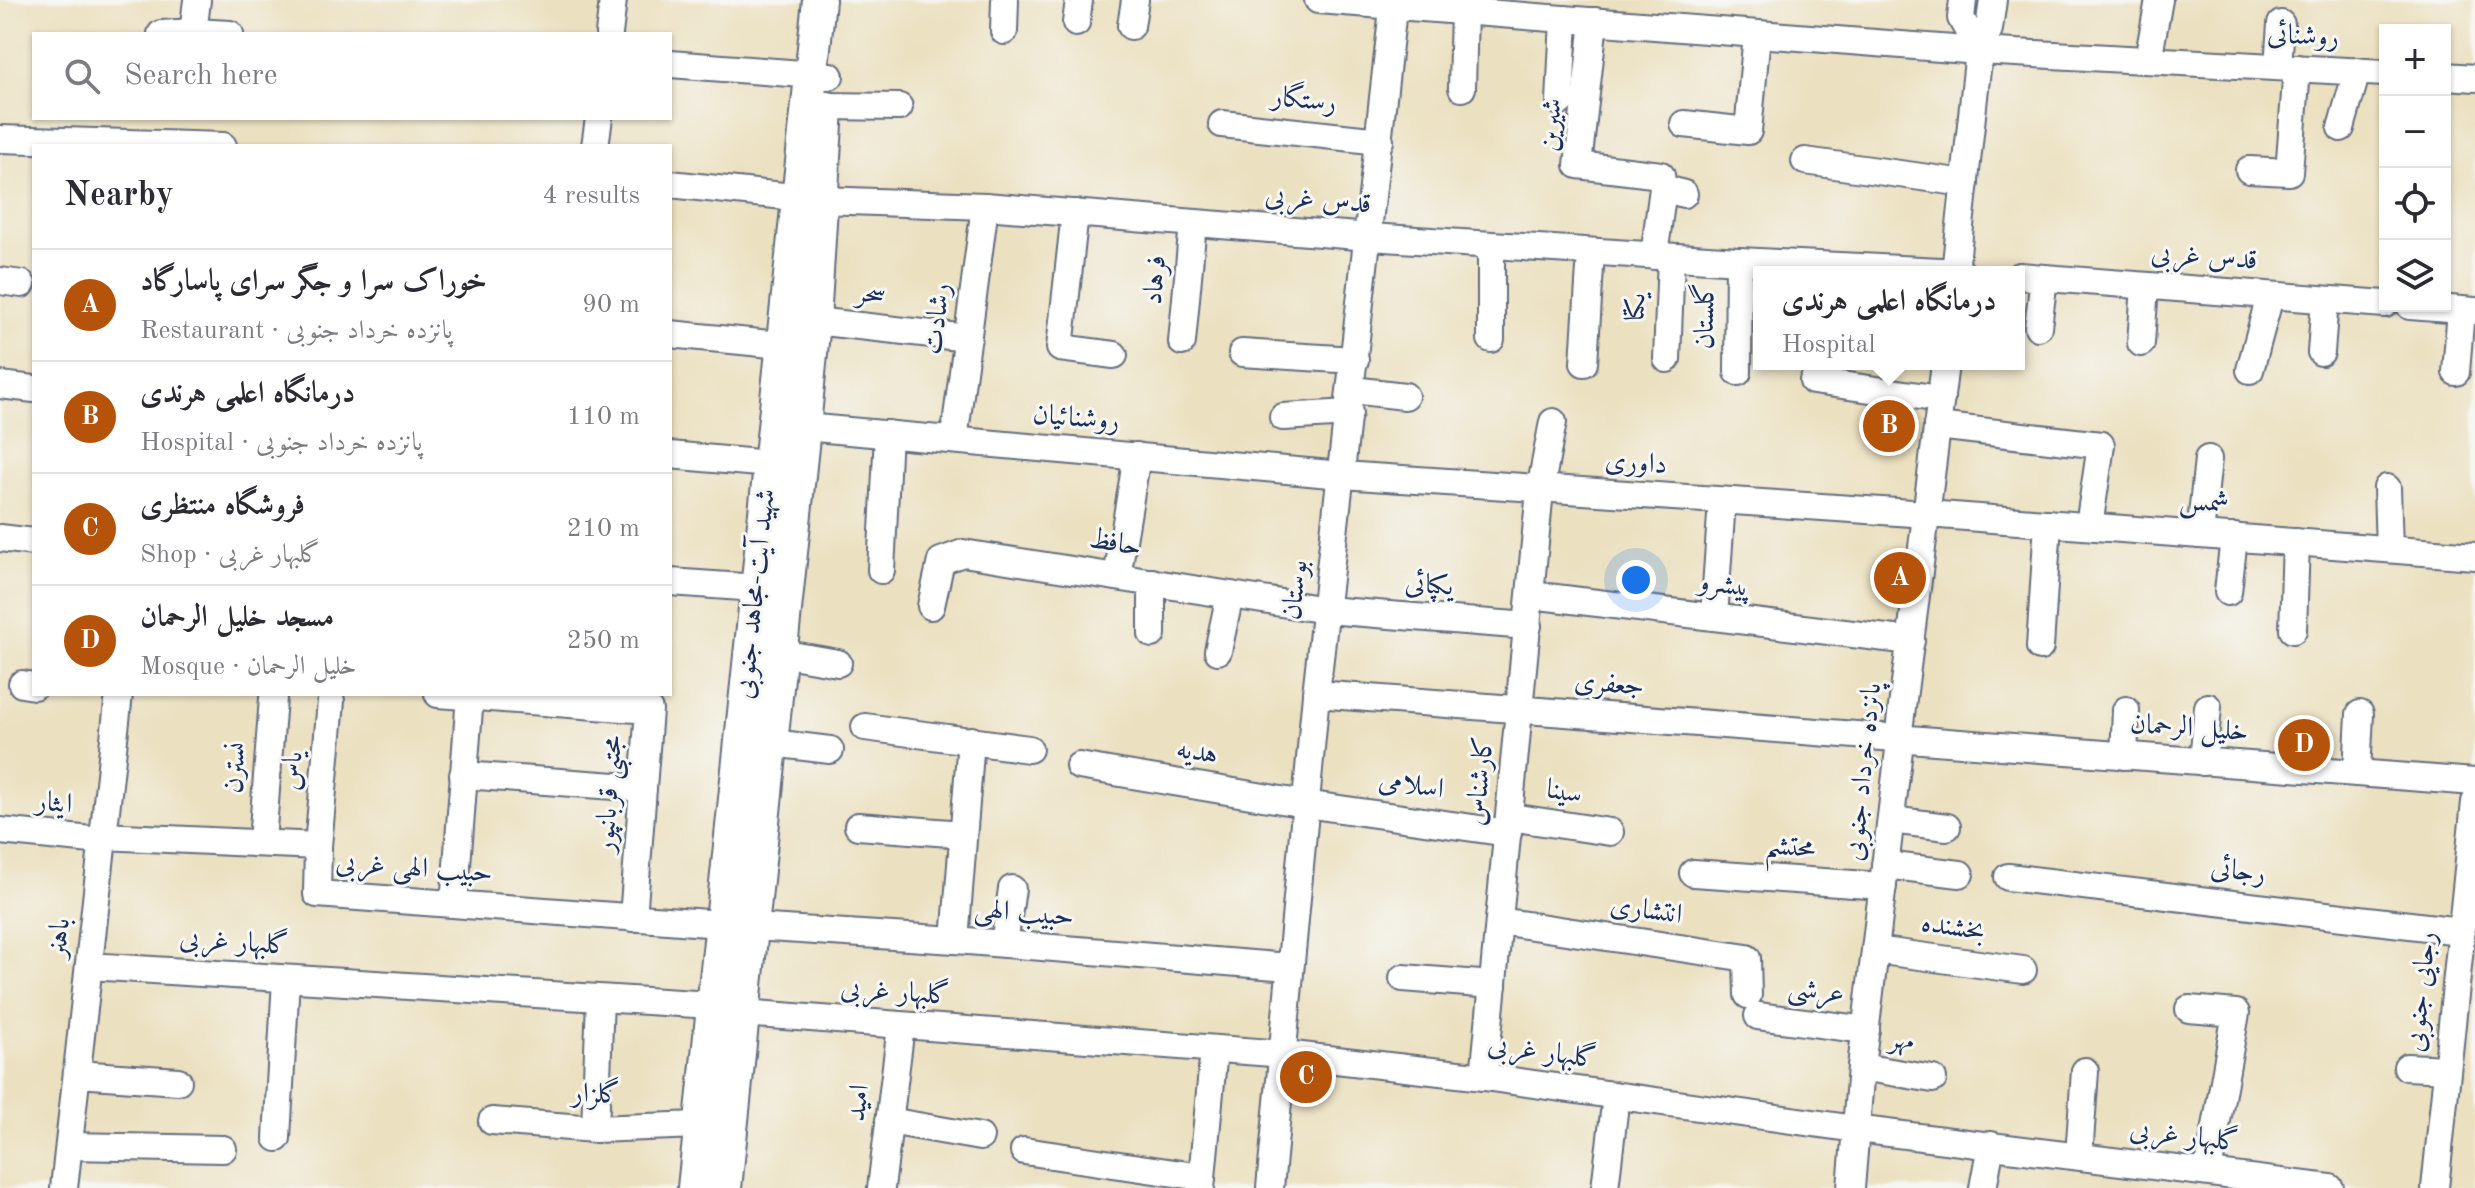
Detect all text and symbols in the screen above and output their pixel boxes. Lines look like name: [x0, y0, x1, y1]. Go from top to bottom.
street label: روشنائی: [2266, 18, 2340, 53]
map controls: [2379, 24, 2451, 312]
button: +: [2379, 24, 2451, 96]
search box: [32, 32, 672, 120]
icon: search: [60, 54, 104, 98]
text: Search here: [124, 61, 278, 91]
street label: رستگار: [1267, 77, 1338, 118]
button: −: [2379, 96, 2451, 168]
street label: شیرین: [1536, 97, 1568, 153]
button: locate: [2379, 168, 2451, 240]
text: Nearby: [64, 179, 174, 213]
street label: قدس غربی: [1263, 182, 1372, 223]
text: 4 results: [542, 183, 640, 209]
street label: قدس غربی: [2150, 240, 2258, 279]
button: layers: [2379, 240, 2451, 312]
street label: فرهاد: [1140, 254, 1173, 306]
popup: [1753, 266, 2025, 370]
text: خوراک سرا و جگر سرای پاسارگاد: [140, 267, 487, 297]
street label: سحر: [852, 279, 887, 312]
street label: رشادت: [920, 282, 956, 356]
street label: گلستان: [1686, 282, 1721, 350]
text: درمانگاه اعلمی هرندی: [1781, 287, 1997, 317]
street label: یکتا: [1623, 291, 1653, 322]
text: A: [80, 292, 100, 318]
text: 90 m: [582, 292, 640, 318]
text: Restaurant · پانزده خرداد جنوبی: [140, 318, 453, 344]
text: Hospital: [1781, 332, 1876, 358]
text: درمانگاه اعلمی هرندی: [140, 379, 355, 409]
pin: B: [1863, 396, 1915, 456]
street label: روشنائیان: [1031, 401, 1121, 437]
text: B: [81, 404, 99, 430]
text: 110 m: [567, 404, 640, 430]
text: Hospital · پانزده خرداد جنوبی: [140, 430, 422, 456]
street label: داوری: [1604, 448, 1668, 480]
street label: شهید آیت-مجاهد جنوبی: [726, 487, 784, 701]
street label: شمس: [2178, 487, 2230, 521]
text: فروشگاه منتظری: [140, 491, 305, 521]
text: C: [81, 516, 99, 542]
text: 210 m: [567, 516, 640, 542]
street label: حافظ: [1087, 525, 1143, 562]
text: Shop · گلبهار غربی: [140, 542, 320, 568]
pin: A: [1874, 548, 1926, 608]
street label: بوستان: [1278, 558, 1315, 622]
your location: [1616, 560, 1656, 600]
street label: یکپائی: [1403, 567, 1456, 605]
street label: پیشرو: [1694, 569, 1753, 605]
text: مسجد خلیل الرحمان: [140, 603, 334, 633]
text: D: [80, 628, 100, 654]
text: 250 m: [567, 628, 640, 654]
text: Mosque · خلیل الرحمان: [140, 654, 357, 680]
street label: جعفری: [1573, 669, 1645, 702]
street label: پانزده خرداد جنوبی: [1841, 680, 1891, 863]
street label: خلیل الرحمان: [2129, 710, 2249, 750]
pin: D: [2278, 715, 2330, 775]
street label: مجتبی قربانپور: [592, 735, 634, 857]
street label: کارشناس: [1460, 735, 1500, 827]
street label: هدیه: [1174, 736, 1220, 771]
street label: نسترن: [220, 741, 252, 795]
street label: یاس: [277, 748, 310, 792]
street label: اسلامی: [1377, 768, 1445, 804]
street label: سینا: [1544, 776, 1584, 810]
street label: ایثار: [31, 788, 73, 821]
street label: محتشم: [1763, 832, 1816, 875]
street label: حبیب الهی غربی: [334, 850, 494, 891]
street label: رجائی: [2209, 852, 2267, 889]
street label: انتشاری: [1608, 892, 1684, 930]
street label: حبیب الهی: [973, 896, 1075, 935]
street label: بخشنده: [1919, 910, 1987, 947]
street label: باهنر: [44, 917, 76, 962]
street label: گلبهار غربی: [178, 920, 290, 964]
street label: رجایی جنوبی: [2402, 931, 2445, 1054]
street label: گلبهار غربی: [839, 970, 951, 1014]
street label: عرشی: [1786, 975, 1846, 1012]
street label: مهر: [1884, 1025, 1916, 1059]
street label: گلبهار غربی: [1485, 1027, 1599, 1077]
pin: C: [1280, 1047, 1332, 1107]
street label: گلزار: [568, 1076, 621, 1110]
street label: امید: [843, 1083, 875, 1123]
street label: گلبهار غربی: [2128, 1111, 2241, 1161]

